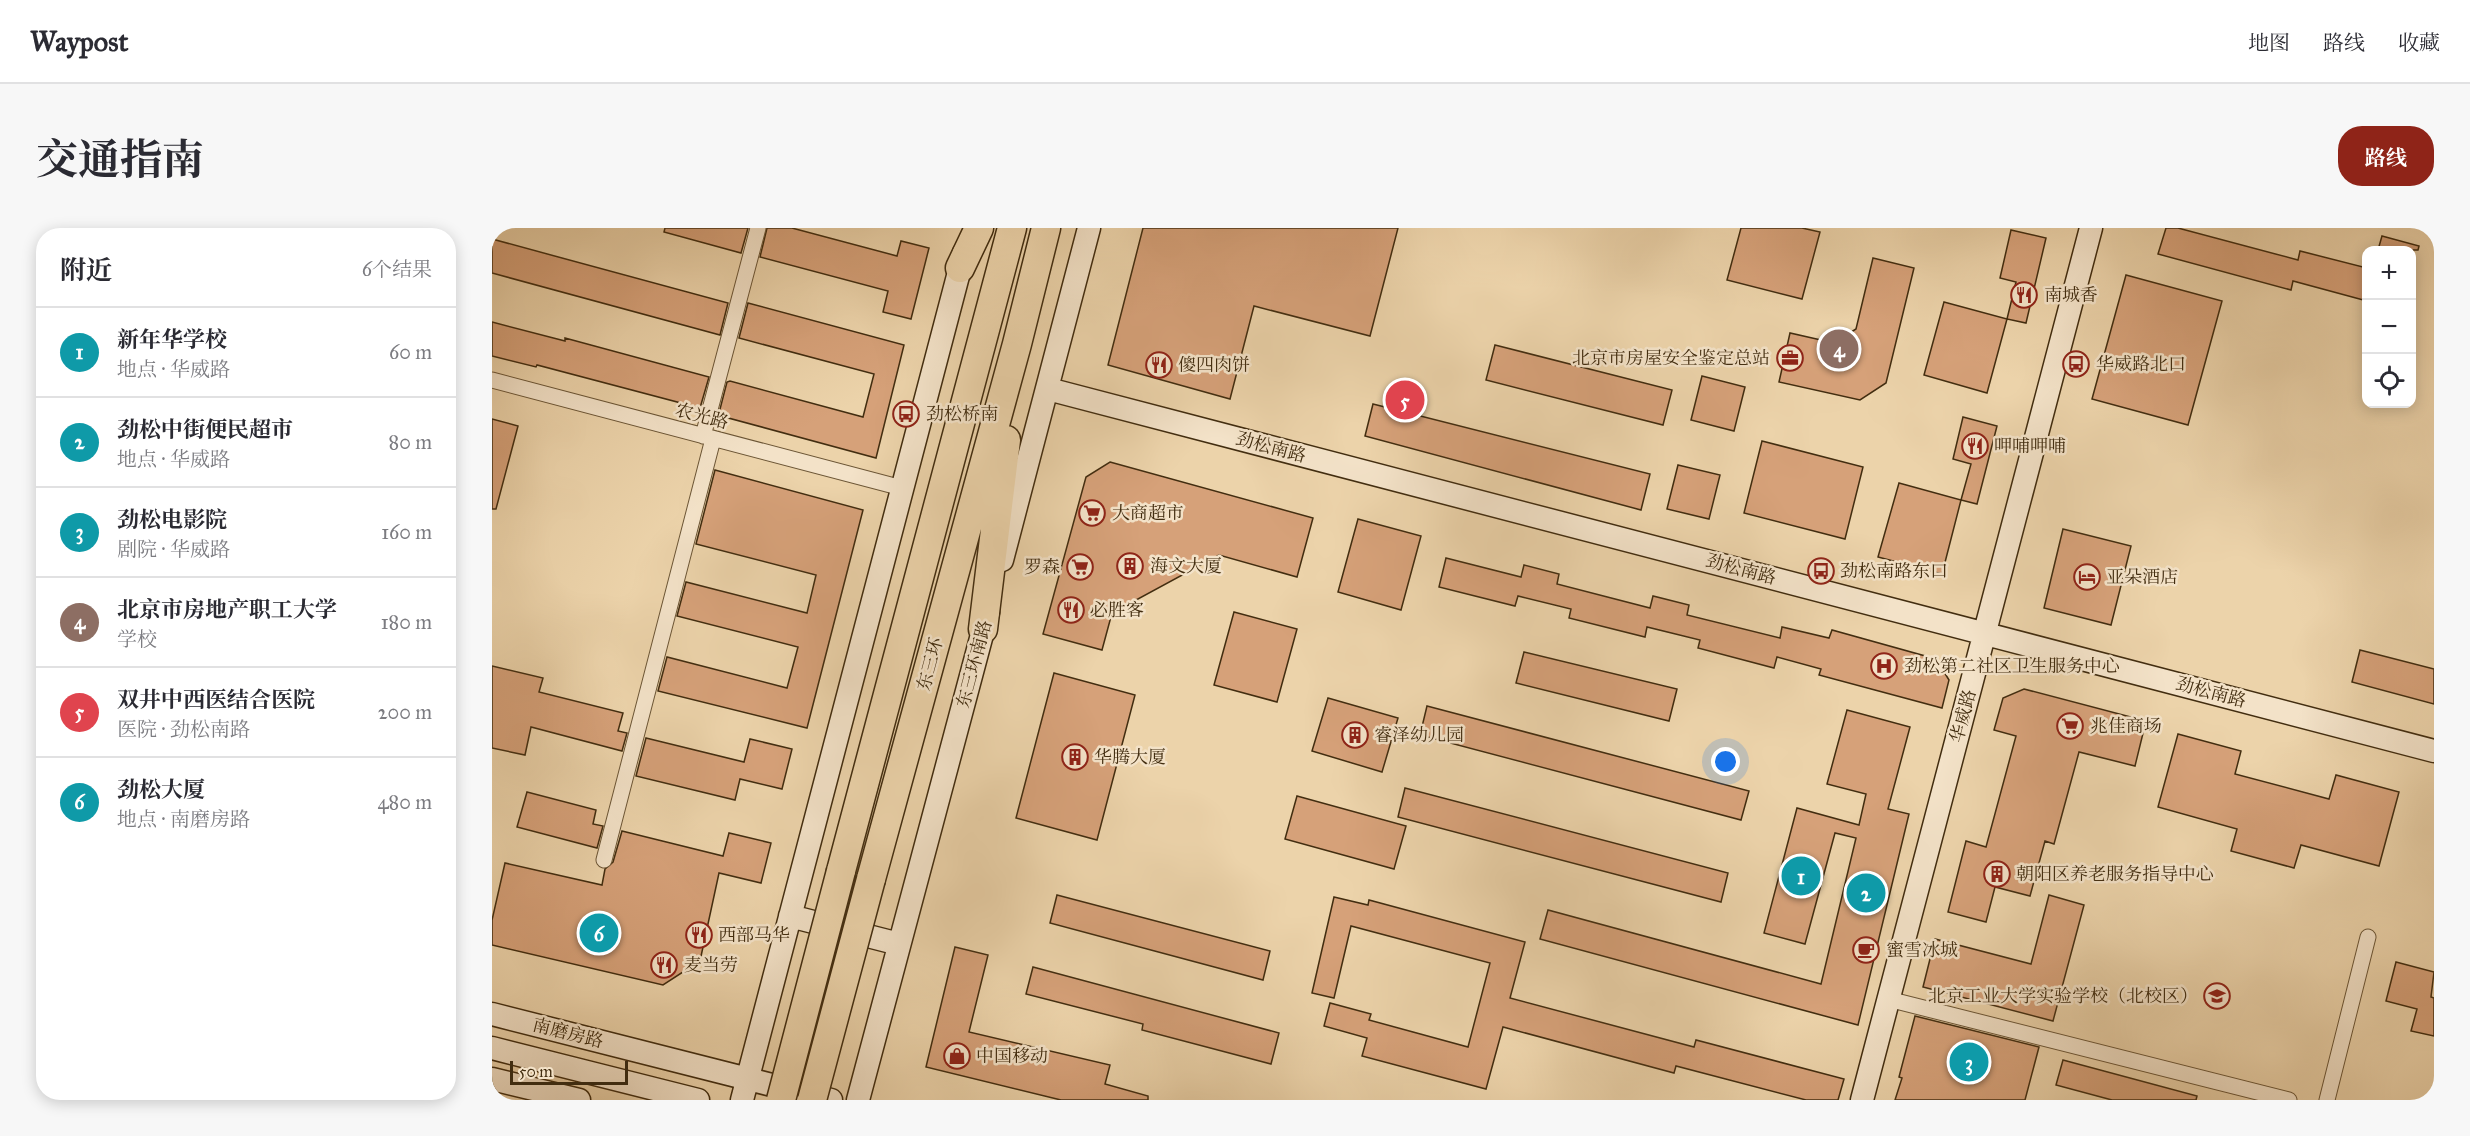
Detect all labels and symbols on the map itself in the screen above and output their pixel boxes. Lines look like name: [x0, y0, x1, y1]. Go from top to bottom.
restaurant icon: 南城香: [2009, 280, 2039, 310]
place label: 南城香: [2044, 284, 2098, 306]
pin: 4: [1820, 326, 1858, 372]
office icon: 北京市房屋安全鉴定总站: [1775, 343, 1805, 373]
place label: 北京市房屋安全鉴定总站: [1572, 347, 1770, 369]
bus stop icon: 华威路北口: [2061, 349, 2091, 379]
restaurant icon: 傻四肉饼: [1144, 350, 1174, 380]
place label: 华威路北口: [2096, 353, 2186, 375]
place label: 傻四肉饼: [1178, 354, 1250, 376]
pin: 5: [1386, 378, 1424, 423]
street label: 农光路: [673, 398, 731, 434]
bus stop icon: 劲松桥南: [891, 399, 921, 429]
place label: 劲松桥南: [926, 403, 998, 425]
street label: 劲松南路: [1233, 427, 1309, 467]
restaurant icon: 呷哺呷哺: [1960, 431, 1990, 461]
place label: 呷哺呷哺: [1994, 435, 2066, 457]
supermarket icon: 大商超市: [1077, 498, 1107, 528]
place label: 大商超市: [1112, 502, 1184, 524]
street label: 劲松南路: [1703, 549, 1779, 589]
building icon: 海文大厦: [1115, 551, 1145, 581]
supermarket icon: 罗森: [1065, 552, 1095, 582]
place label: 海文大厦: [1150, 555, 1222, 577]
place label: 罗森: [1024, 556, 1060, 578]
bus stop icon: 劲松南路东口: [1806, 556, 1836, 586]
place label: 劲松南路东口: [1840, 560, 1948, 582]
hotel icon: 亚朵酒店: [2072, 562, 2102, 592]
place label: 亚朵酒店: [2106, 566, 2178, 588]
restaurant icon: 必胜客: [1056, 595, 1086, 625]
place label: 必胜客: [1090, 599, 1144, 621]
street label: 东三环南路: [952, 618, 996, 710]
street label: 东三环: [912, 635, 948, 693]
hospital icon: 劲松第二社区卫生服务中心: [1869, 651, 1899, 681]
place label: 劲松第二社区卫生服务中心: [1904, 655, 2120, 677]
street label: 劲松南路: [2173, 672, 2249, 712]
street label: 华威路: [1945, 687, 1981, 745]
supermarket icon: 兆佳商场: [2055, 711, 2085, 741]
place label: 兆佳商场: [2090, 715, 2162, 737]
building icon: 睿泽幼儿园: [1340, 720, 1370, 750]
place label: 睿泽幼儿园: [1374, 724, 1464, 746]
building icon: 华腾大厦: [1060, 742, 1090, 772]
place label: 华腾大厦: [1094, 746, 1166, 768]
your location: [1711, 747, 1740, 776]
pin: 1: [1782, 854, 1820, 898]
building icon: 朝阳区养老服务指导中心: [1982, 859, 2012, 889]
place label: 朝阳区养老服务指导中心: [2016, 863, 2214, 885]
pin: 2: [1846, 870, 1886, 916]
pin: 6: [580, 910, 618, 956]
restaurant icon: 西部马华: [684, 920, 714, 950]
place label: 西部马华: [718, 924, 790, 946]
cafe icon: 蜜雪冰城: [1851, 935, 1881, 965]
place label: 蜜雪冰城: [1886, 939, 1958, 961]
restaurant icon: 麦当劳: [649, 950, 679, 980]
place label: 麦当劳: [684, 954, 738, 976]
school or university icon: 北京工业大学实验学校（北校区）: [2202, 981, 2232, 1011]
place label: 北京工业大学实验学校（北校区）: [1928, 985, 2198, 1007]
street label: 南磨房路: [530, 1014, 606, 1052]
pin: 3: [1950, 1040, 1988, 1084]
shop icon: 中国移动: [942, 1041, 972, 1071]
place label: 中国移动: [976, 1045, 1048, 1067]
scale bar: [510, 1058, 628, 1086]

